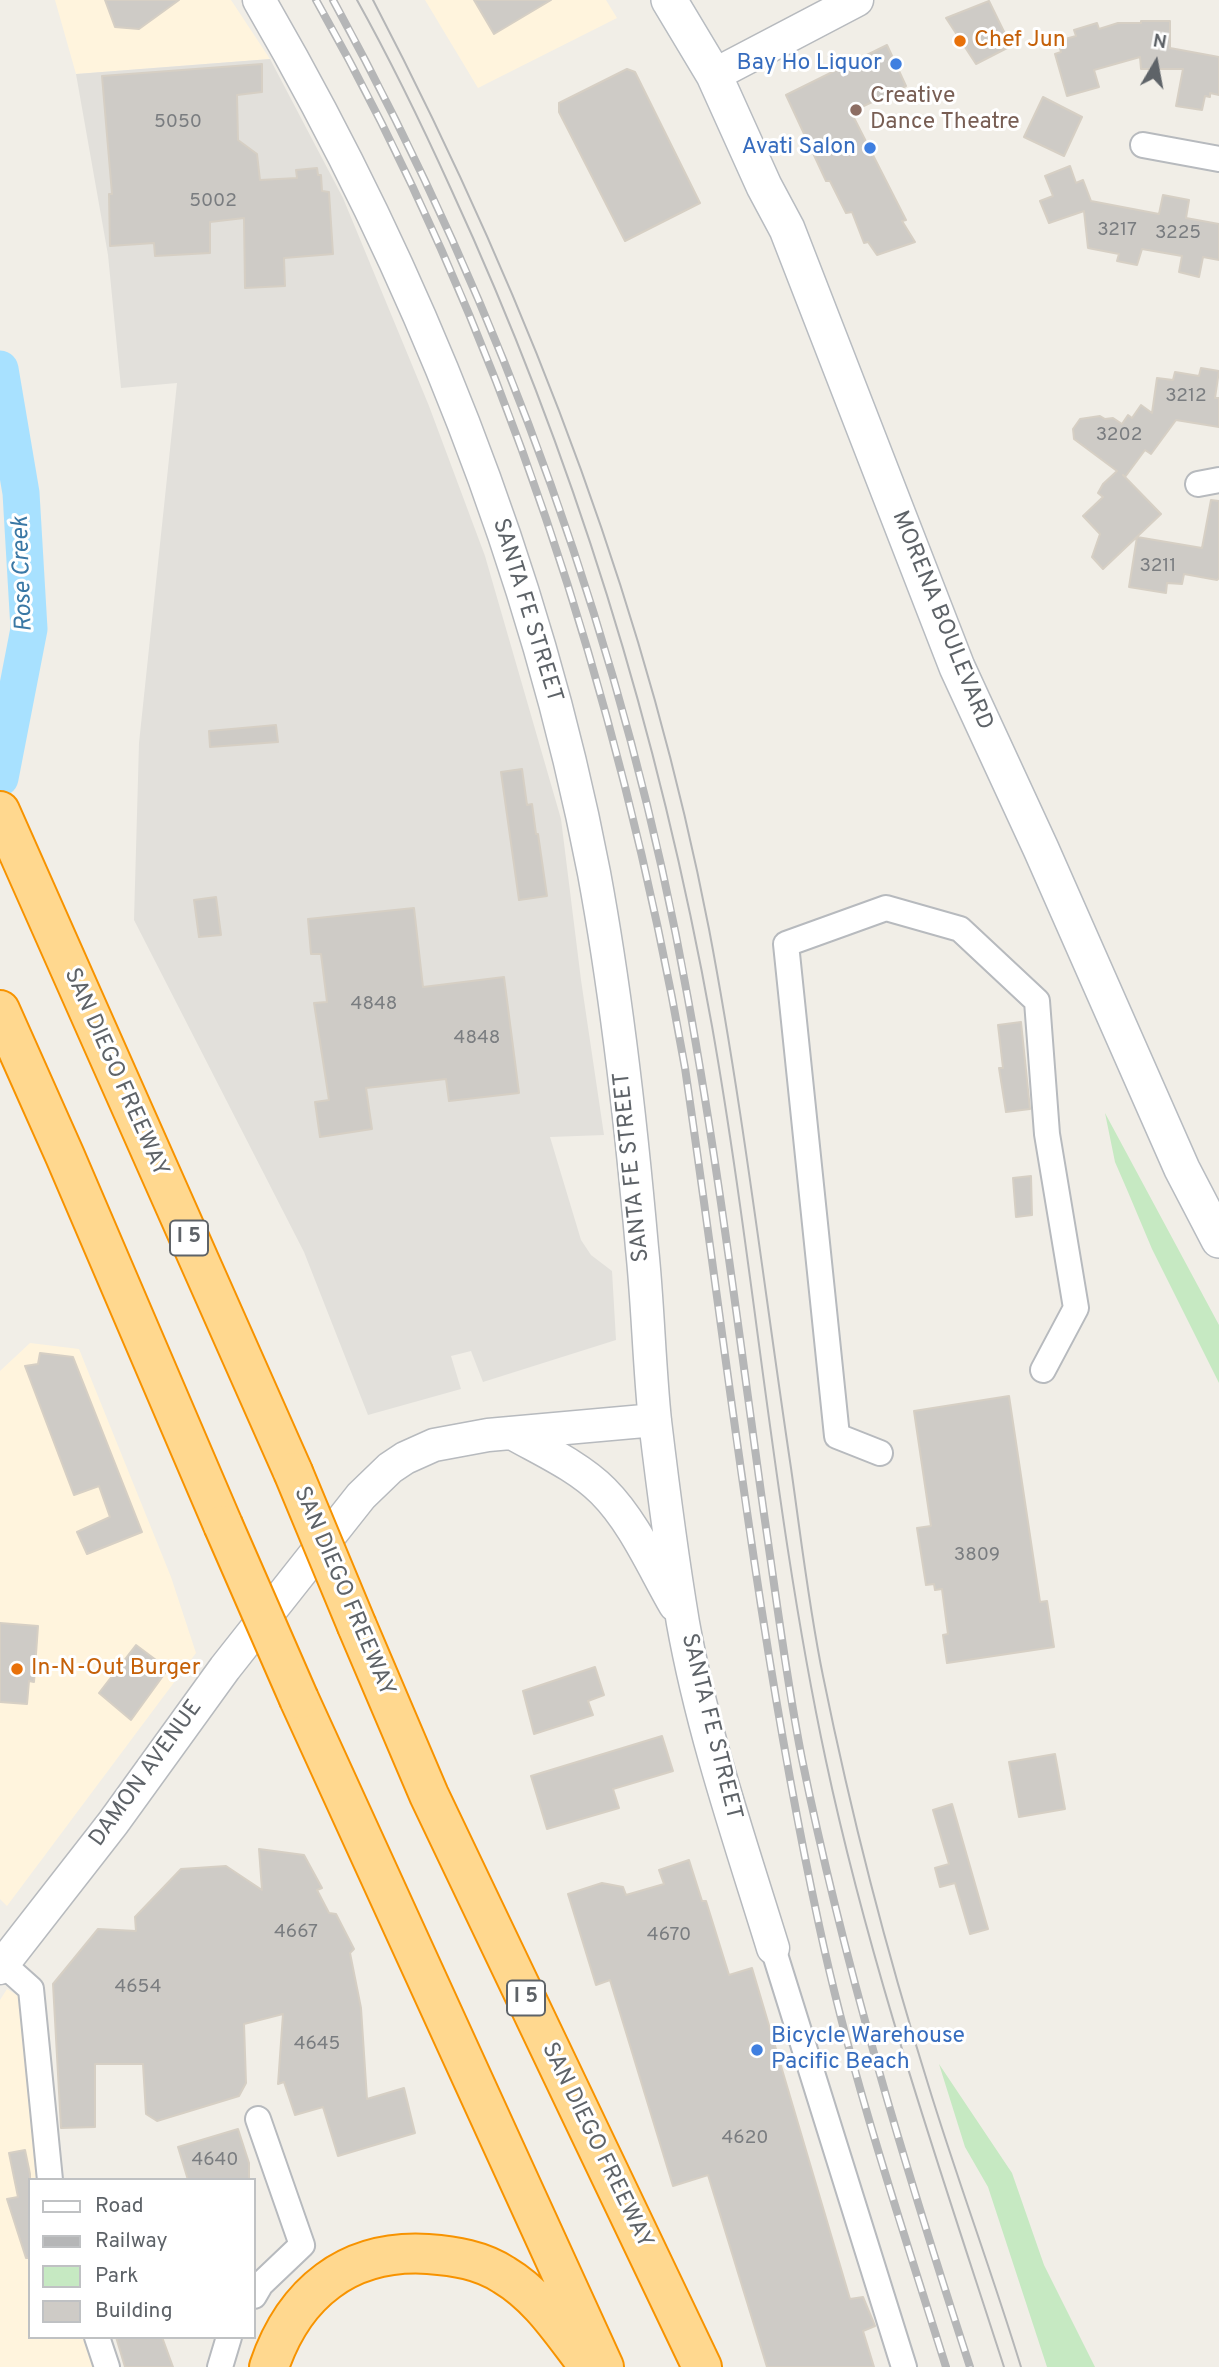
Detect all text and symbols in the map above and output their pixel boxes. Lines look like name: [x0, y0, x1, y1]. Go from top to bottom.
place label: Chef Jun: [974, 27, 1066, 55]
north arrow: [1121, 28, 1191, 98]
text: N: [1151, 29, 1168, 55]
marker: Chef Jun: [952, 33, 968, 49]
place label: Bay Ho Liquor: [737, 50, 882, 78]
marker: Bay Ho Liquor: [888, 56, 904, 72]
place label: Creative Dance Theatre: [870, 83, 1020, 137]
marker: Creative Dance Theatre: [848, 102, 864, 118]
house number: 5050: [154, 112, 202, 134]
place label: Avati Salon: [741, 134, 856, 162]
marker: Avati Salon: [862, 140, 878, 156]
house number: 5002: [189, 191, 237, 213]
house number: 3217: [1097, 220, 1137, 242]
house number: 3225: [1155, 223, 1201, 245]
house number: 3212: [1165, 386, 1207, 408]
house number: 3202: [1096, 425, 1142, 447]
street label: MORENA BOULEVARD: [884, 507, 998, 735]
water label: Rose Creek: [8, 516, 40, 632]
street label: SANTA FE STREET: [485, 516, 567, 706]
house number: 3211: [1140, 556, 1176, 578]
street label: SAN DIEGO FREEWAY: [57, 965, 173, 1181]
house number: 4848: [351, 994, 397, 1016]
house number: 4848: [454, 1028, 500, 1050]
street label: SANTA FE STREET: [609, 1071, 657, 1263]
road number: I 5: [170, 1220, 208, 1256]
street label: SAN DIEGO FREEWAY: [286, 1483, 400, 1701]
house number: 3809: [954, 1545, 1000, 1567]
street label: SANTA FE STREET: [673, 1631, 747, 1823]
place label: In-N-Out Burger: [31, 1655, 201, 1683]
marker: In-N-Out Burger: [9, 1661, 25, 1677]
street label: DAMON AVENUE: [85, 1695, 209, 1853]
house number: 4667: [274, 1922, 318, 1944]
house number: 4670: [647, 1925, 691, 1947]
house number: 4654: [114, 1977, 162, 1999]
road number: I 5: [507, 1980, 545, 2016]
place label: Bicycle Warehouse Pacific Beach: [771, 2023, 965, 2077]
house number: 4645: [294, 2034, 340, 2056]
street label: SAN DIEGO FREEWAY: [534, 2039, 658, 2253]
marker: Bicycle Warehouse Pacific Beach: [749, 2042, 765, 2058]
house number: 4620: [722, 2128, 768, 2150]
house number: 4640: [191, 2150, 239, 2172]
legend: [28, 2178, 256, 2339]
text: Road: [95, 2193, 144, 2220]
text: Railway: [95, 2228, 168, 2255]
text: Park: [95, 2263, 138, 2290]
text: Building: [95, 2298, 173, 2325]

